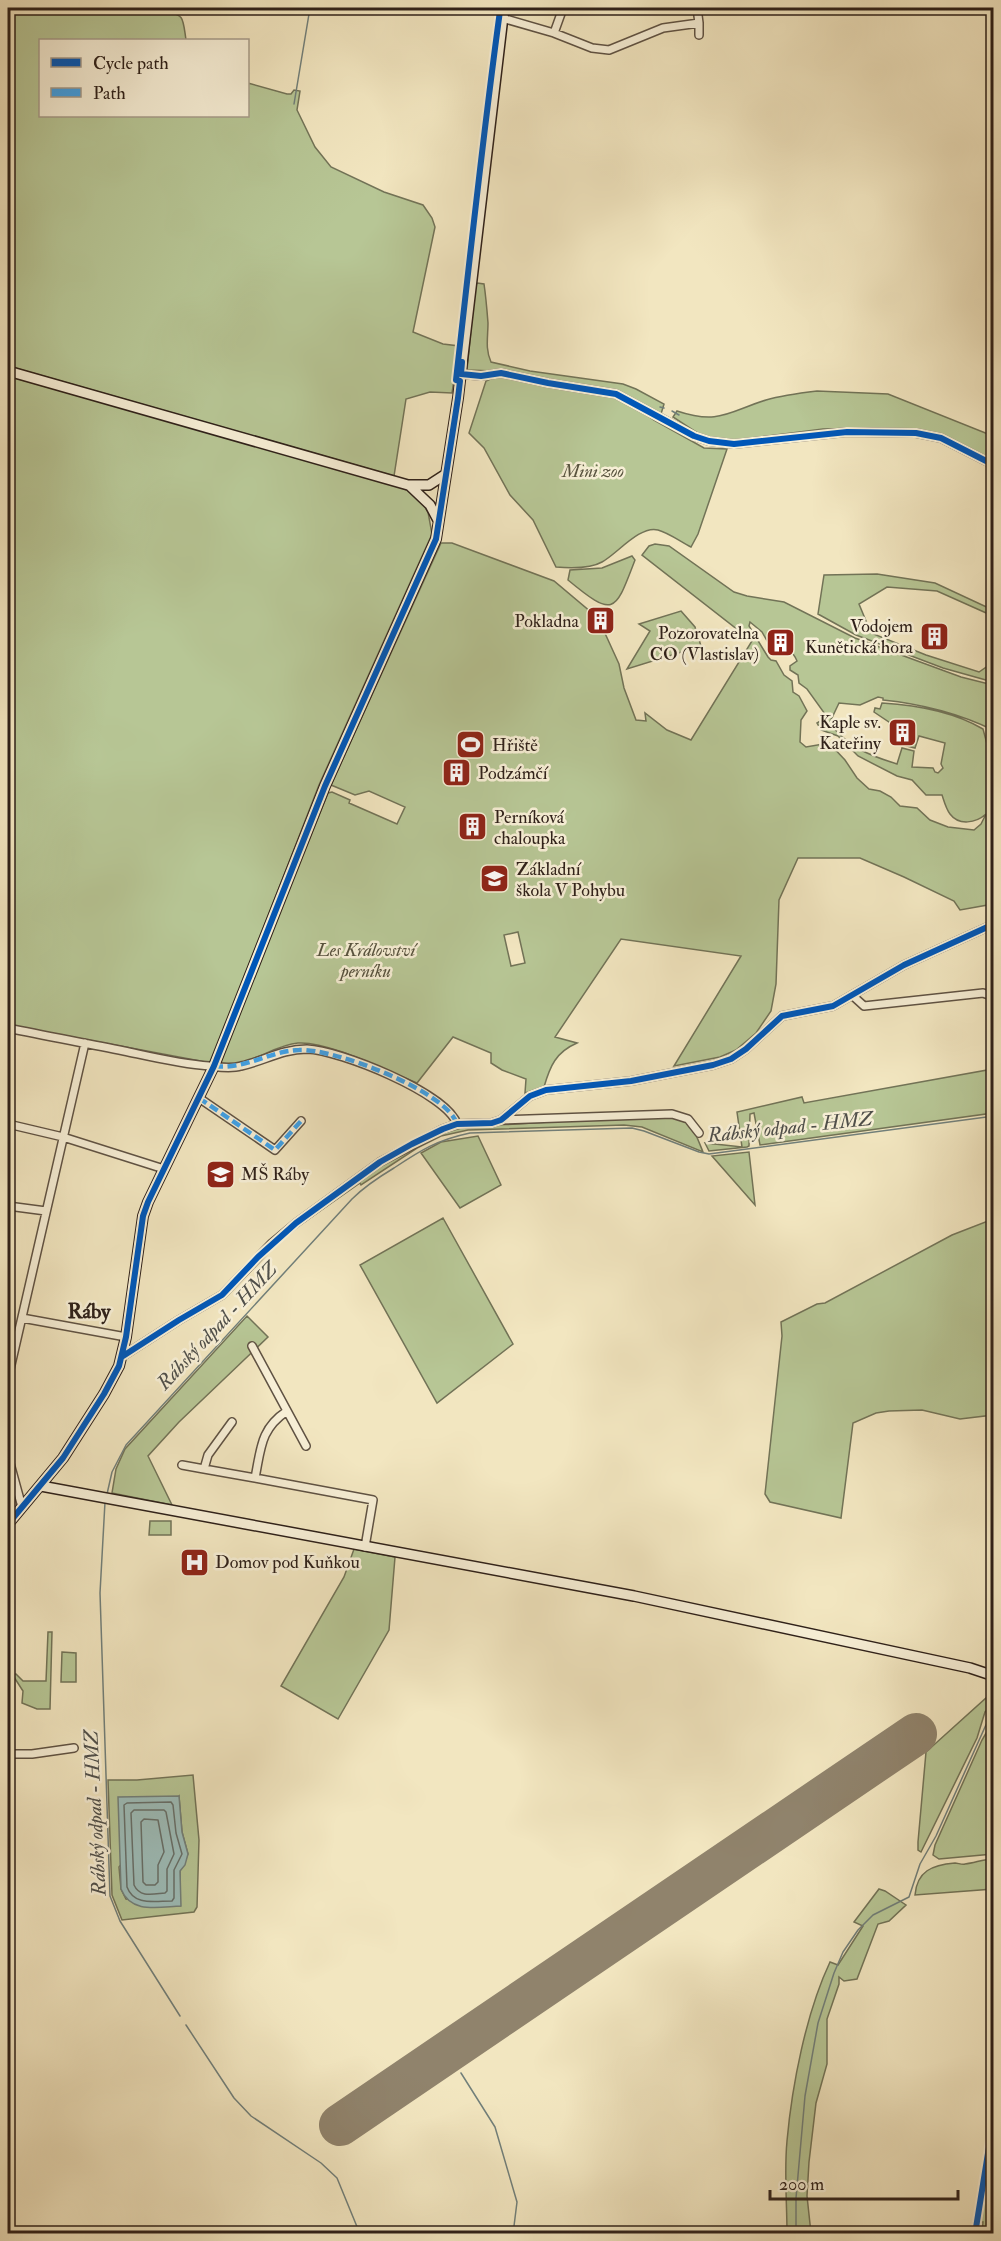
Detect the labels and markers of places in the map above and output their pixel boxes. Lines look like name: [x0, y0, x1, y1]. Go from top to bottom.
building icon: Pokladna: [584, 605, 616, 637]
place label: Pokladna: [514, 610, 580, 633]
place label: Vodojem Kunětická hora: [805, 615, 914, 659]
building icon: Vodojem Kunětická hora: [918, 620, 950, 652]
place label: Pozorovatelna CO (Vlastislav): [650, 622, 760, 666]
building icon: Pozorovatelna CO (Vlastislav): [764, 627, 796, 659]
place label: Kaple sv. Kateřiny: [819, 711, 882, 755]
building icon: Kaple sv. Kateřiny: [886, 716, 918, 748]
sports icon: Hřiště: [455, 729, 487, 761]
place label: Hřiště: [492, 734, 538, 757]
building icon: Podzámčí: [441, 757, 473, 789]
place label: Podzámčí: [478, 762, 549, 785]
place label: Perníková chaloupka: [494, 806, 566, 850]
building icon: Perníková chaloupka: [457, 811, 489, 843]
place label: Základní škola V Pohybu: [516, 858, 625, 902]
school or university icon: Základní škola V Pohybu: [479, 863, 511, 895]
school or university icon: MŠ Ráby: [204, 1158, 236, 1190]
place label: MŠ Ráby: [241, 1162, 310, 1186]
hospital icon: Domov pod Kuňkou: [178, 1546, 210, 1578]
place label: Domov pod Kuňkou: [215, 1551, 360, 1574]

